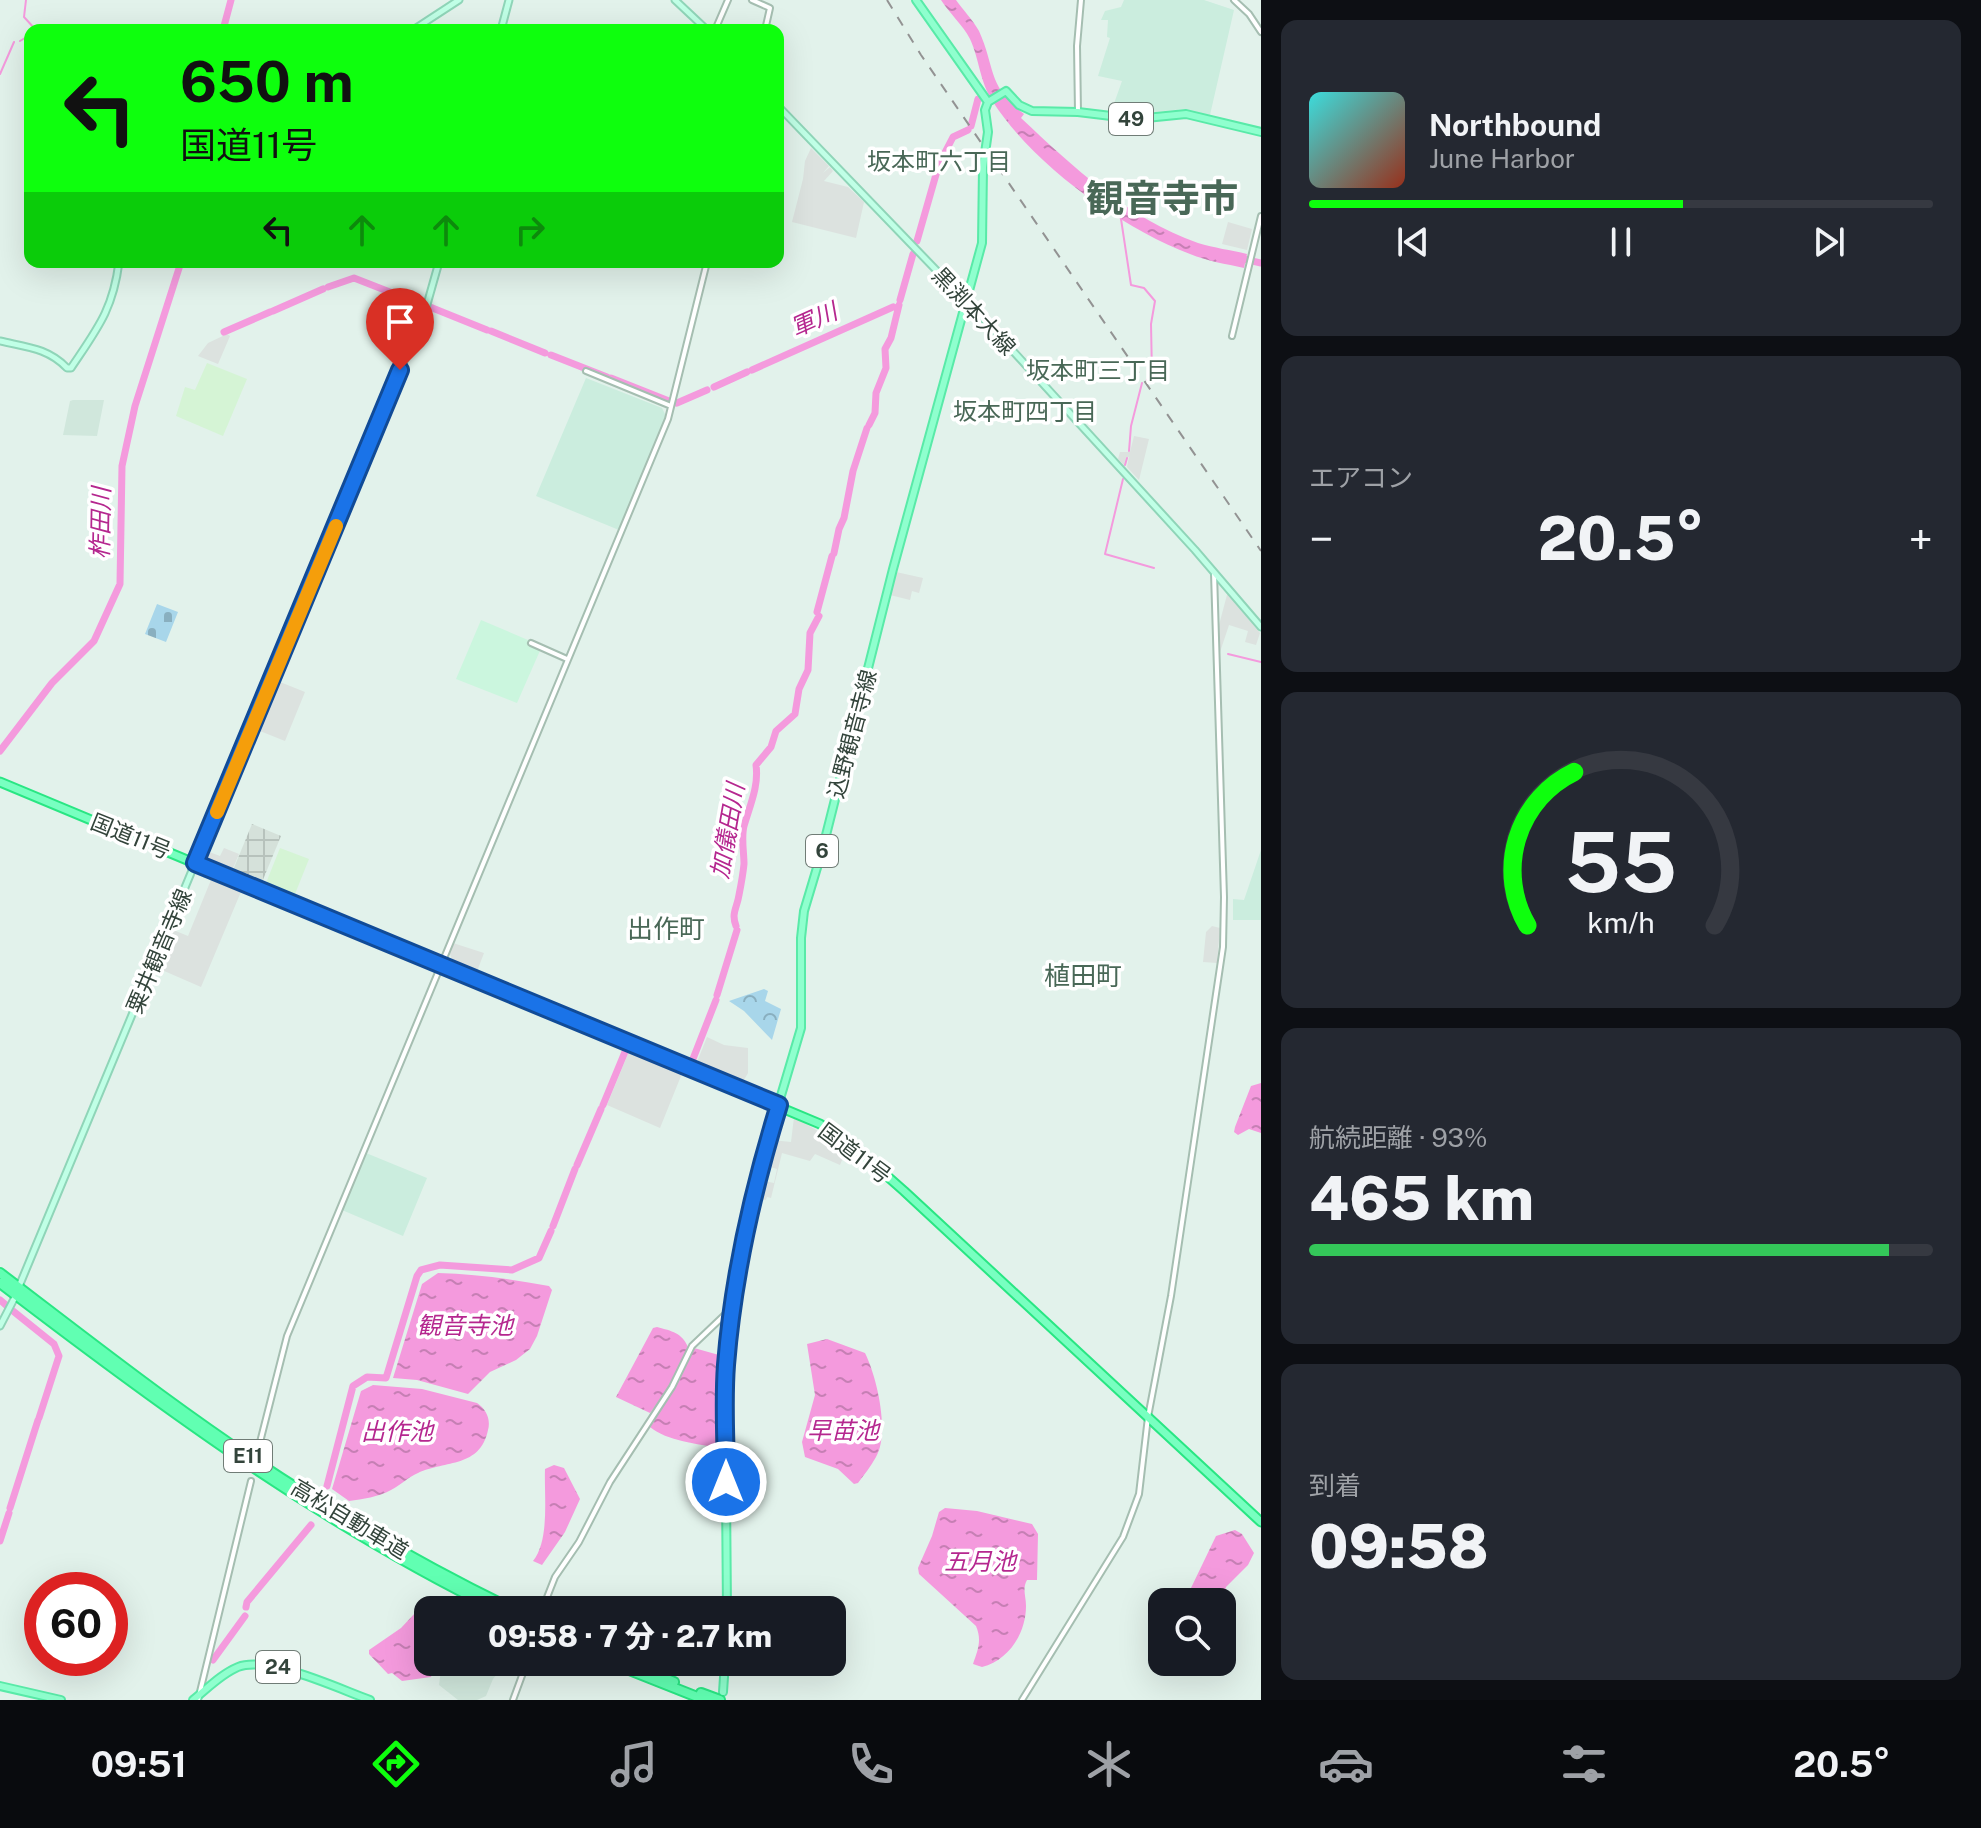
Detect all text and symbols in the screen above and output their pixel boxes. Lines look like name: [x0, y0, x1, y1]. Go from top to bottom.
text: 650 m: [180, 49, 354, 115]
icon: left: [48, 56, 152, 160]
road number: 49: [1109, 103, 1153, 135]
text: Northbound: [1429, 107, 1601, 143]
text: 国道11号: [180, 124, 317, 166]
text: June Harbor: [1429, 143, 1575, 174]
district label: 坂本町六丁目: [867, 147, 1011, 175]
district label: 観音寺市: [1086, 176, 1238, 221]
icon: left: [256, 208, 300, 252]
icon: ahead: [340, 208, 384, 252]
icon: ahead: [424, 208, 468, 252]
icon: right: [508, 208, 552, 252]
icon: previous: [1391, 220, 1435, 264]
icon: pause: [1599, 220, 1643, 264]
icon: next: [1807, 220, 1851, 264]
street label: 黒渕本大線: [927, 262, 1021, 360]
pin: [366, 288, 434, 370]
water label: 軍川: [786, 295, 844, 342]
icon: arrive: [378, 300, 422, 344]
district label: 坂本町三丁目: [1026, 356, 1170, 384]
district label: 坂本町四丁目: [953, 397, 1097, 425]
text: エアコン: [1309, 462, 1413, 493]
water label: 柞田川: [85, 484, 115, 559]
text: 20.5°: [1538, 503, 1704, 574]
text: −: [1309, 513, 1333, 565]
text: +: [1909, 513, 1933, 565]
street label: 込野観音寺線: [822, 667, 882, 801]
water label: 加儀田川: [705, 778, 750, 881]
street label: 国道11号: [87, 808, 175, 864]
text: 55: [1565, 813, 1677, 911]
road number: 6: [806, 835, 838, 867]
street label: 粟井観音寺線: [121, 885, 197, 1017]
text: km/h: [1587, 906, 1655, 939]
district label: 出作町: [627, 913, 705, 944]
district label: 植田町: [1044, 960, 1122, 991]
street label: 国道11号: [814, 1117, 896, 1189]
text: 航続距離 · 93%: [1309, 1122, 1487, 1153]
text: 465 km: [1309, 1163, 1534, 1234]
water label: 観音寺池: [417, 1311, 515, 1339]
water label: 早苗池: [807, 1416, 881, 1444]
water label: 出作池: [361, 1417, 435, 1445]
road number: E11: [224, 1440, 272, 1472]
position arrow: [684, 1440, 768, 1524]
text: 到着: [1309, 1470, 1361, 1501]
street label: 高松自動車道: [287, 1474, 413, 1564]
text: 09:58: [1309, 1511, 1489, 1582]
water label: 五月池: [944, 1547, 1018, 1575]
speed limit sign: 60: [24, 1572, 128, 1676]
map controls: [1148, 1588, 1236, 1676]
button: search: [1148, 1588, 1236, 1676]
text: 09:58 · 7 分 · 2.7 km: [488, 1618, 772, 1654]
road number: 24: [256, 1651, 300, 1683]
icon: directions: [368, 1736, 424, 1792]
icon: music: [606, 1736, 662, 1792]
icon: phone: [843, 1736, 899, 1792]
icon: climate: [1081, 1736, 1137, 1792]
icon: car: [1318, 1736, 1374, 1792]
icon: filters: [1556, 1736, 1612, 1792]
text: 09:51: [91, 1743, 187, 1785]
text: 20.5°: [1793, 1743, 1890, 1785]

